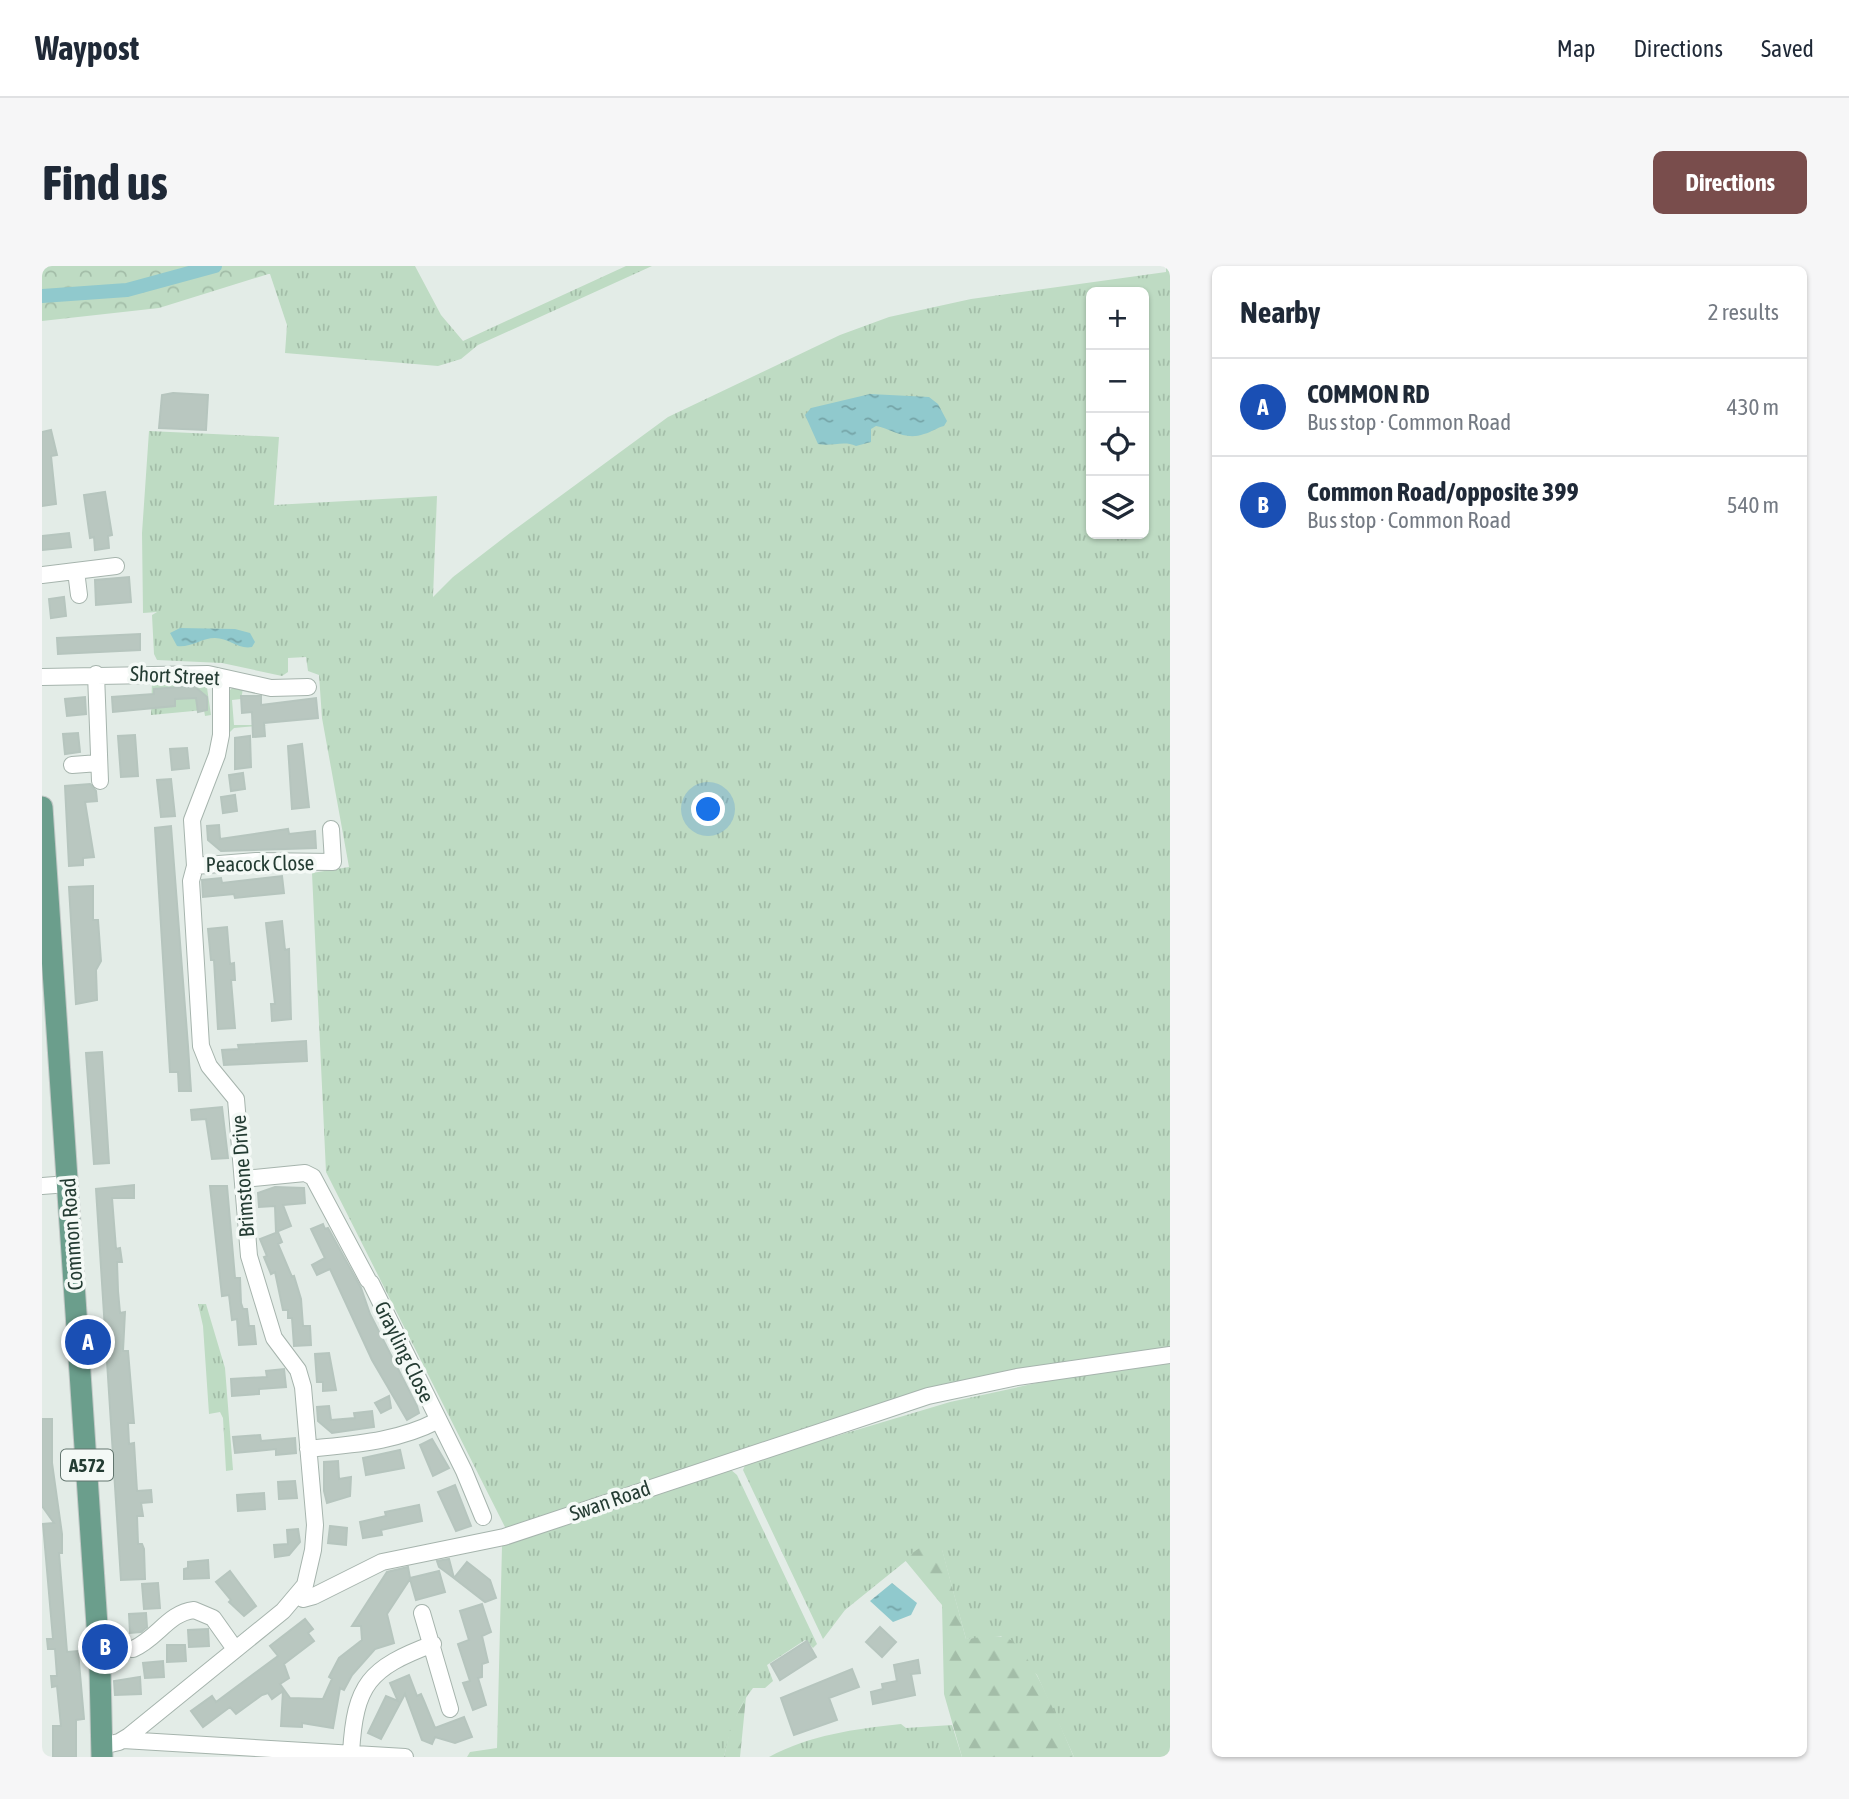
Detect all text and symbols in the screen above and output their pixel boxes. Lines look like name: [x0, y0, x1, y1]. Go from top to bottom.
text: Waypost: [35, 29, 139, 67]
text: Map: [1557, 35, 1595, 62]
text: Directions: [1633, 35, 1723, 62]
text: Saved: [1761, 35, 1814, 62]
button: Directions: [1653, 151, 1807, 214]
text: Find us: [42, 154, 168, 210]
map controls: [1086, 287, 1149, 539]
button: +: [1086, 287, 1149, 350]
text: Nearby: [1240, 295, 1320, 329]
text: 2 results: [1708, 299, 1779, 325]
button: −: [1086, 350, 1149, 413]
text: COMMON RD: [1307, 379, 1430, 409]
text: A: [1257, 394, 1269, 420]
text: 430 m: [1727, 394, 1779, 420]
text: Bus stop · Common Road: [1307, 409, 1511, 435]
button: locate: [1086, 413, 1149, 476]
button: layers: [1086, 476, 1149, 539]
text: Common Road/opposite 399: [1307, 477, 1579, 507]
text: B: [1258, 492, 1268, 518]
text: 540 m: [1727, 492, 1779, 518]
text: Bus stop · Common Road: [1307, 507, 1511, 533]
street label: Short Street: [130, 661, 221, 689]
your location: [691, 792, 725, 826]
street label: Peacock Close: [206, 850, 314, 876]
street label: Brimstone Drive: [226, 1114, 258, 1238]
street label: Common Road: [55, 1177, 87, 1291]
street label: Grayling Close: [370, 1297, 440, 1406]
pin: A: [65, 1316, 111, 1368]
road number: A572: [61, 1450, 113, 1480]
street label: Swan Road: [566, 1475, 653, 1525]
pin: B: [82, 1621, 128, 1673]

